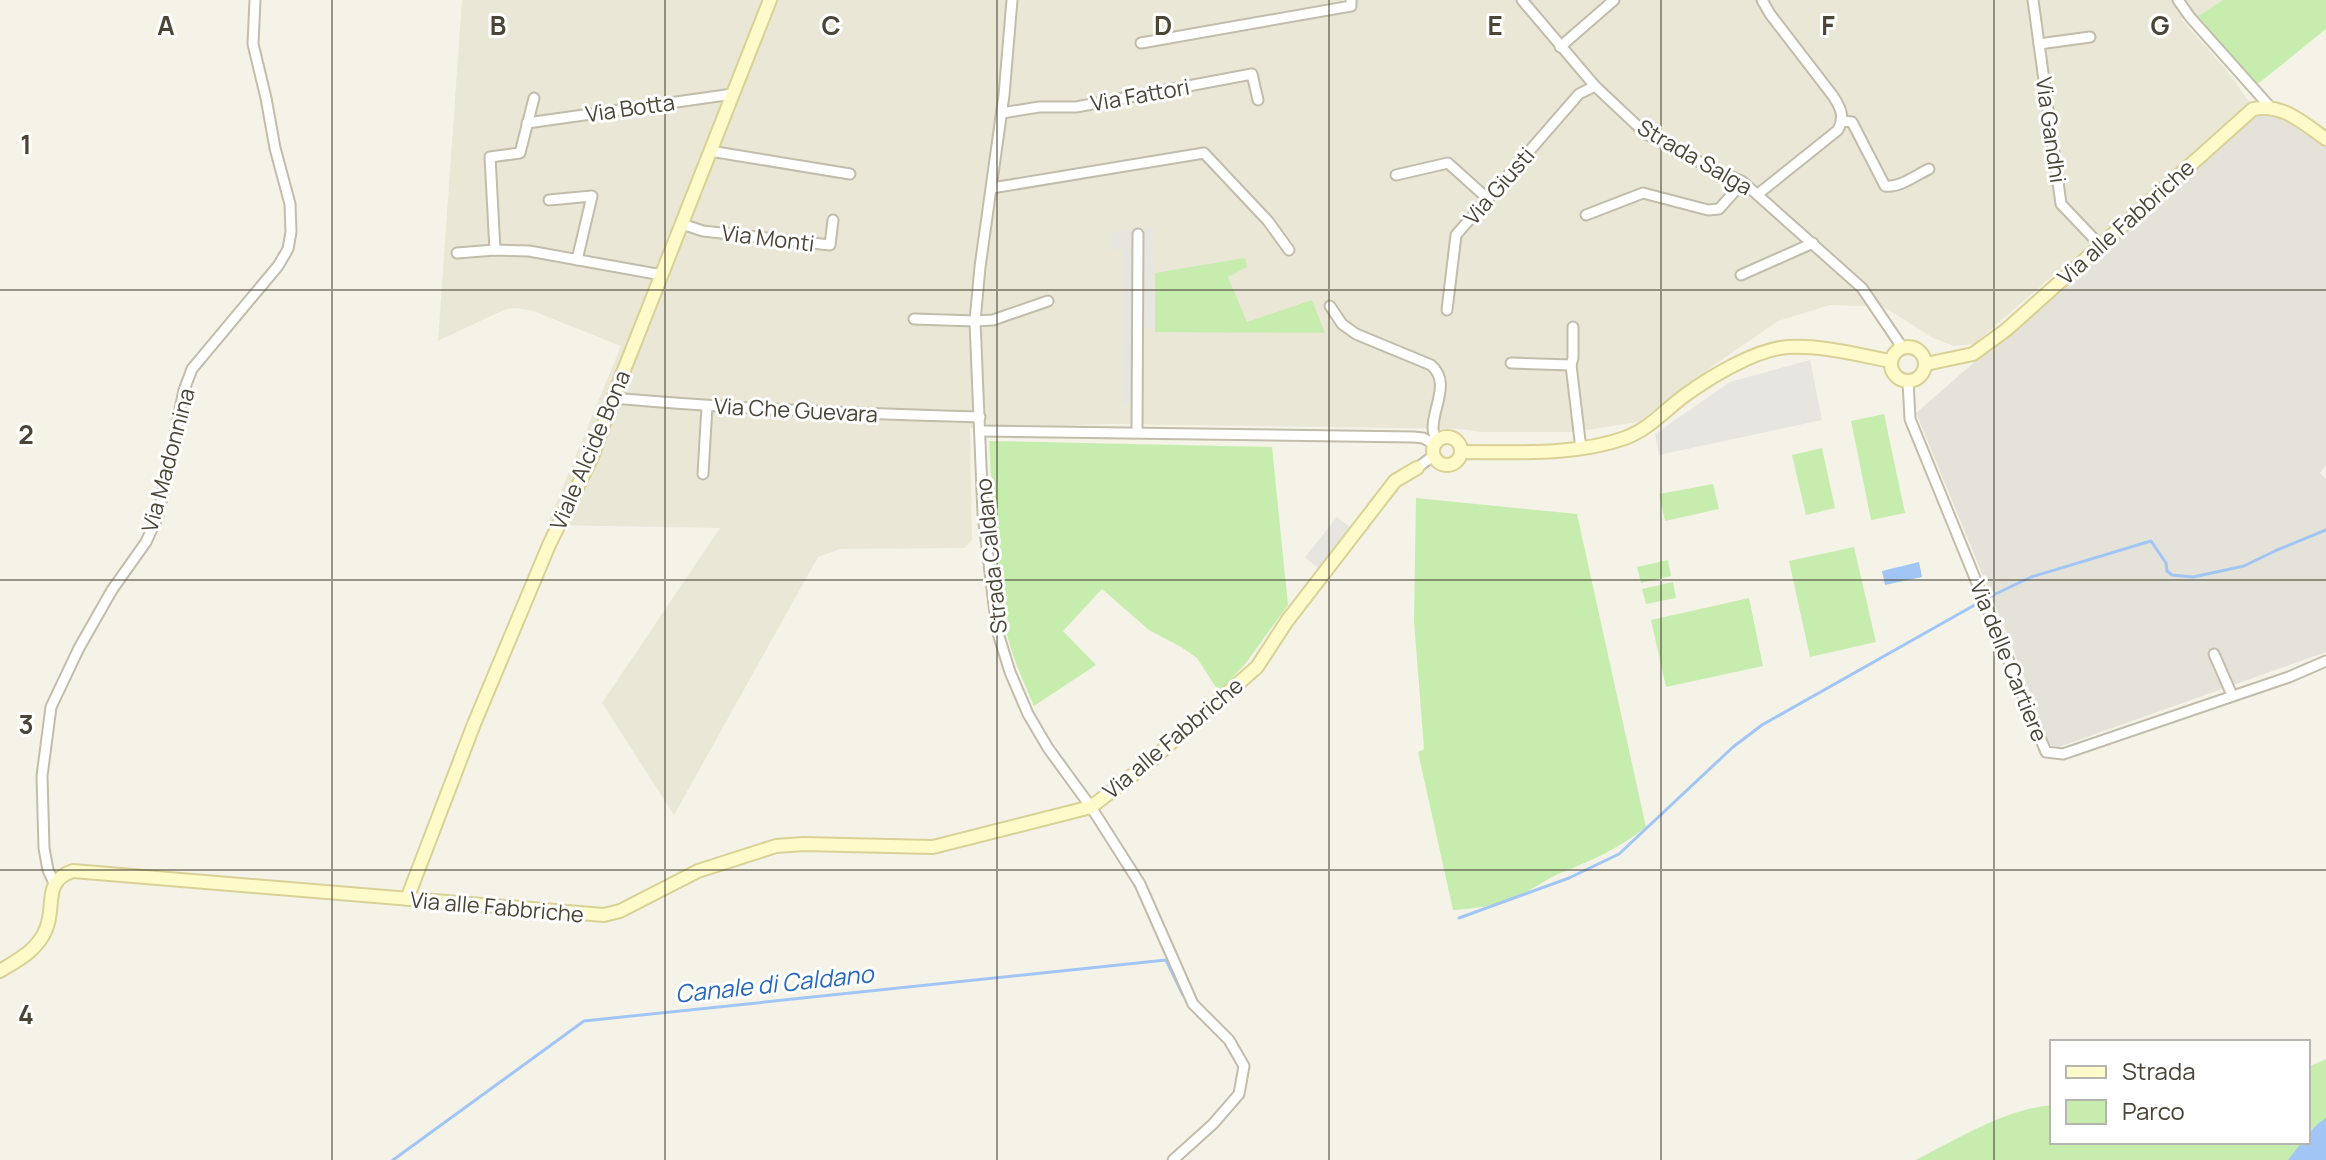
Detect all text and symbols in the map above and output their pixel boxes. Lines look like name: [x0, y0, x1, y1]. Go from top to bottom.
text: A: [157, 7, 175, 43]
text: B: [490, 7, 506, 43]
text: C: [821, 7, 841, 43]
text: D: [1154, 7, 1172, 43]
text: E: [1487, 7, 1503, 43]
text: F: [1821, 7, 1835, 43]
text: G: [2150, 7, 2170, 43]
street label: Via Fattori: [1088, 72, 1192, 118]
street label: Via Gandhi: [2029, 75, 2073, 185]
street label: Via Botta: [584, 87, 676, 129]
street label: Strada Salga: [1632, 112, 1758, 202]
text: 1: [20, 126, 32, 162]
street label: Via Giusti: [1457, 141, 1541, 231]
street label: Via alle Fabbriche: [2051, 152, 2201, 292]
street label: Via Monti: [720, 217, 816, 259]
street label: Viale Alcide Bona: [543, 366, 637, 534]
street label: Via Madonnina: [134, 385, 202, 535]
street label: Via Che Guevara: [713, 391, 879, 429]
text: 2: [18, 416, 34, 452]
street label: Strada Caldano: [968, 477, 1014, 635]
street label: Via delle Cartiere: [1963, 576, 2055, 746]
street label: Via alle Fabbriche: [1097, 670, 1250, 806]
text: 3: [18, 706, 34, 742]
street label: Via alle Fabbriche: [409, 884, 585, 930]
water label: Canale di Caldano: [673, 956, 877, 1010]
text: 4: [18, 996, 34, 1032]
legend: [2050, 1040, 2310, 1144]
text: Strada: [2122, 1054, 2195, 1087]
text: Parco: [2122, 1094, 2185, 1127]

